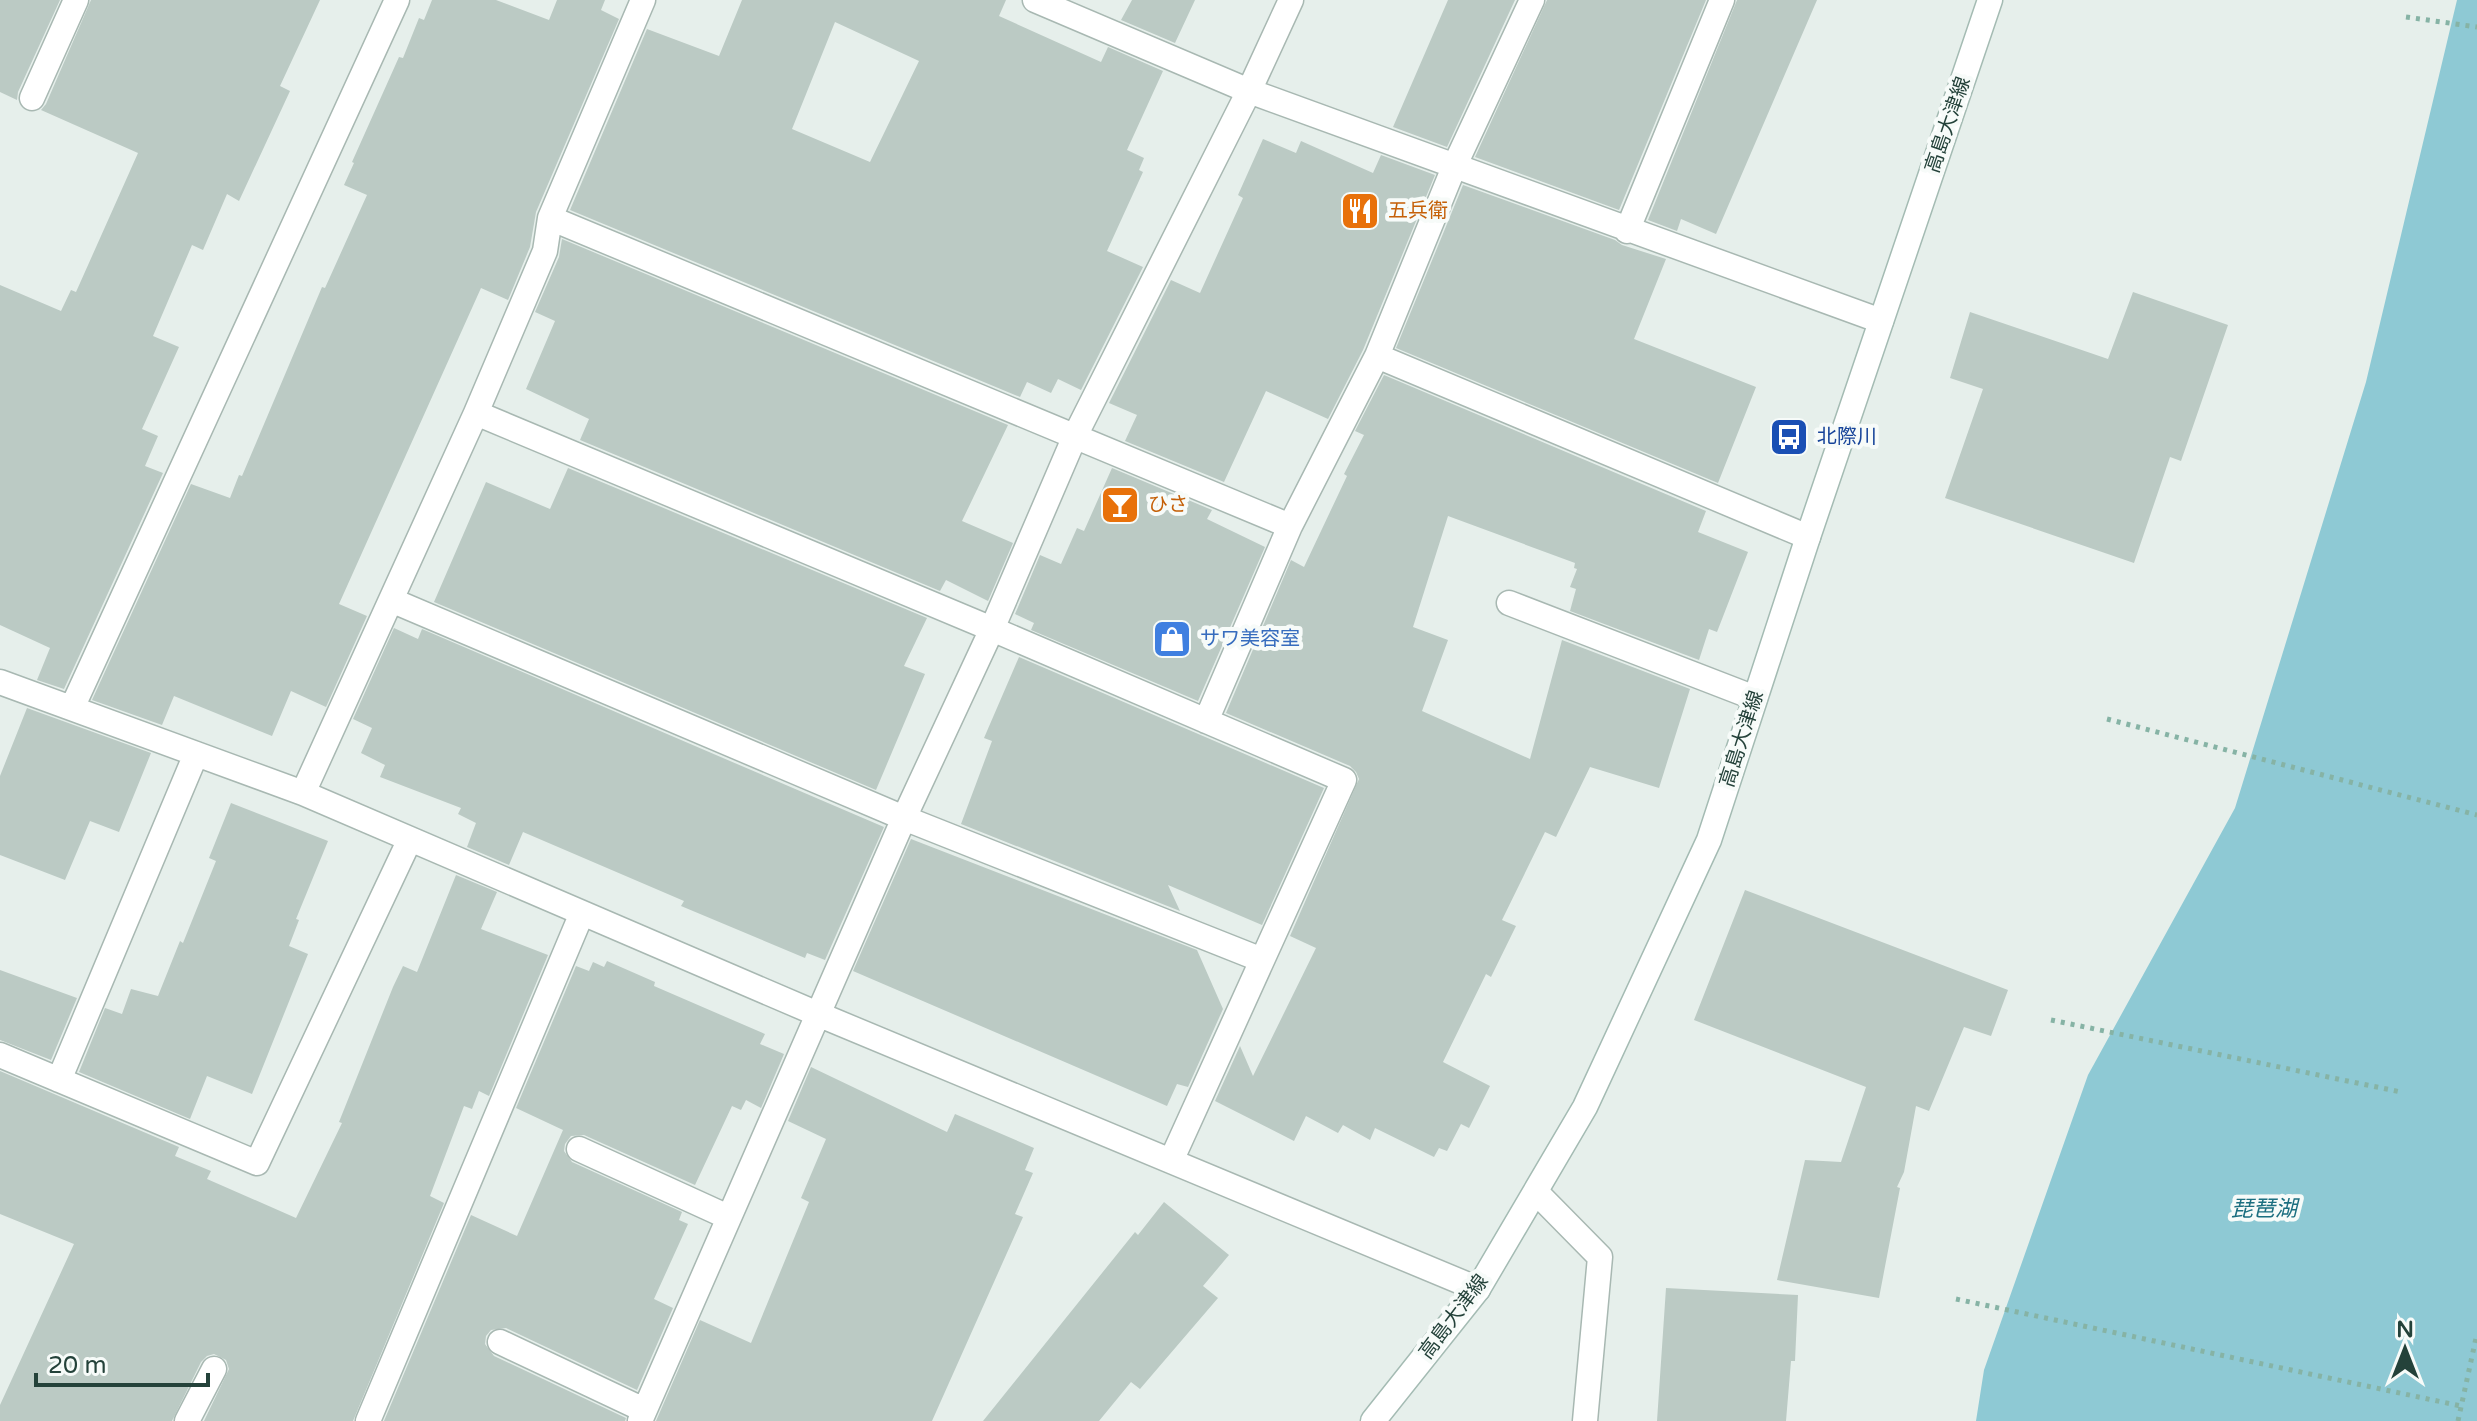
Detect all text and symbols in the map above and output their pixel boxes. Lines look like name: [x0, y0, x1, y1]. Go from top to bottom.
street label: 高島大津線: [1920, 74, 1976, 176]
restaurant icon: 五兵衛: [1339, 190, 1381, 232]
place label: 五兵衛: [1388, 199, 1448, 223]
bus stop icon: 北際川: [1768, 416, 1810, 458]
place label: 北際川: [1817, 425, 1877, 449]
bar icon: ひさ: [1099, 484, 1141, 526]
place label: ひさ: [1148, 493, 1188, 517]
shop icon: サワ美容室: [1151, 618, 1193, 660]
place label: サワ美容室: [1200, 627, 1300, 651]
street label: 高島大津線: [1715, 688, 1769, 790]
water label: 琵琶湖: [2231, 1196, 2300, 1222]
street label: 高島大津線: [1414, 1270, 1494, 1364]
north arrow: [2365, 1309, 2445, 1389]
text: N: [2396, 1317, 2414, 1343]
scale bar: [36, 1337, 208, 1387]
text: 20 m: [48, 1351, 106, 1380]

